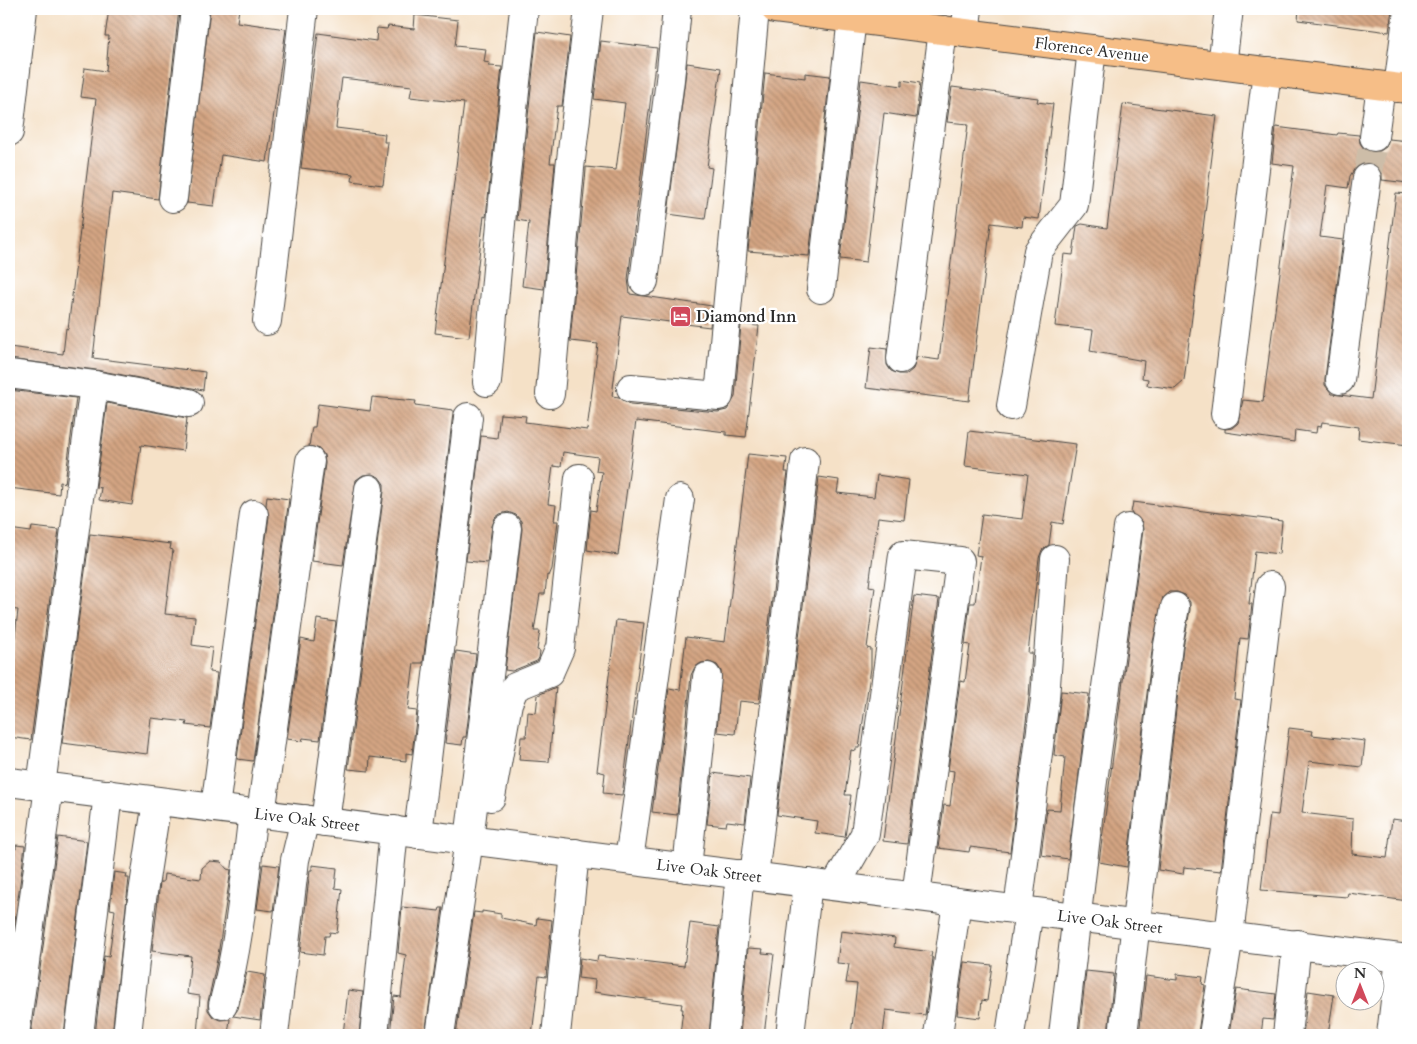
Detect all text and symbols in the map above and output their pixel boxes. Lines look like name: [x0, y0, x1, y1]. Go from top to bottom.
street label: Florence Avenue: [1034, 32, 1150, 68]
hotel icon: Diamond Inn: [668, 304, 692, 328]
place label: Diamond Inn: [696, 306, 797, 328]
street label: Live Oak Street: [253, 803, 361, 837]
street label: Live Oak Street: [655, 854, 763, 888]
street label: Live Oak Street: [1056, 905, 1164, 939]
north arrow: [1334, 962, 1384, 1012]
text: N: [1354, 964, 1366, 983]

